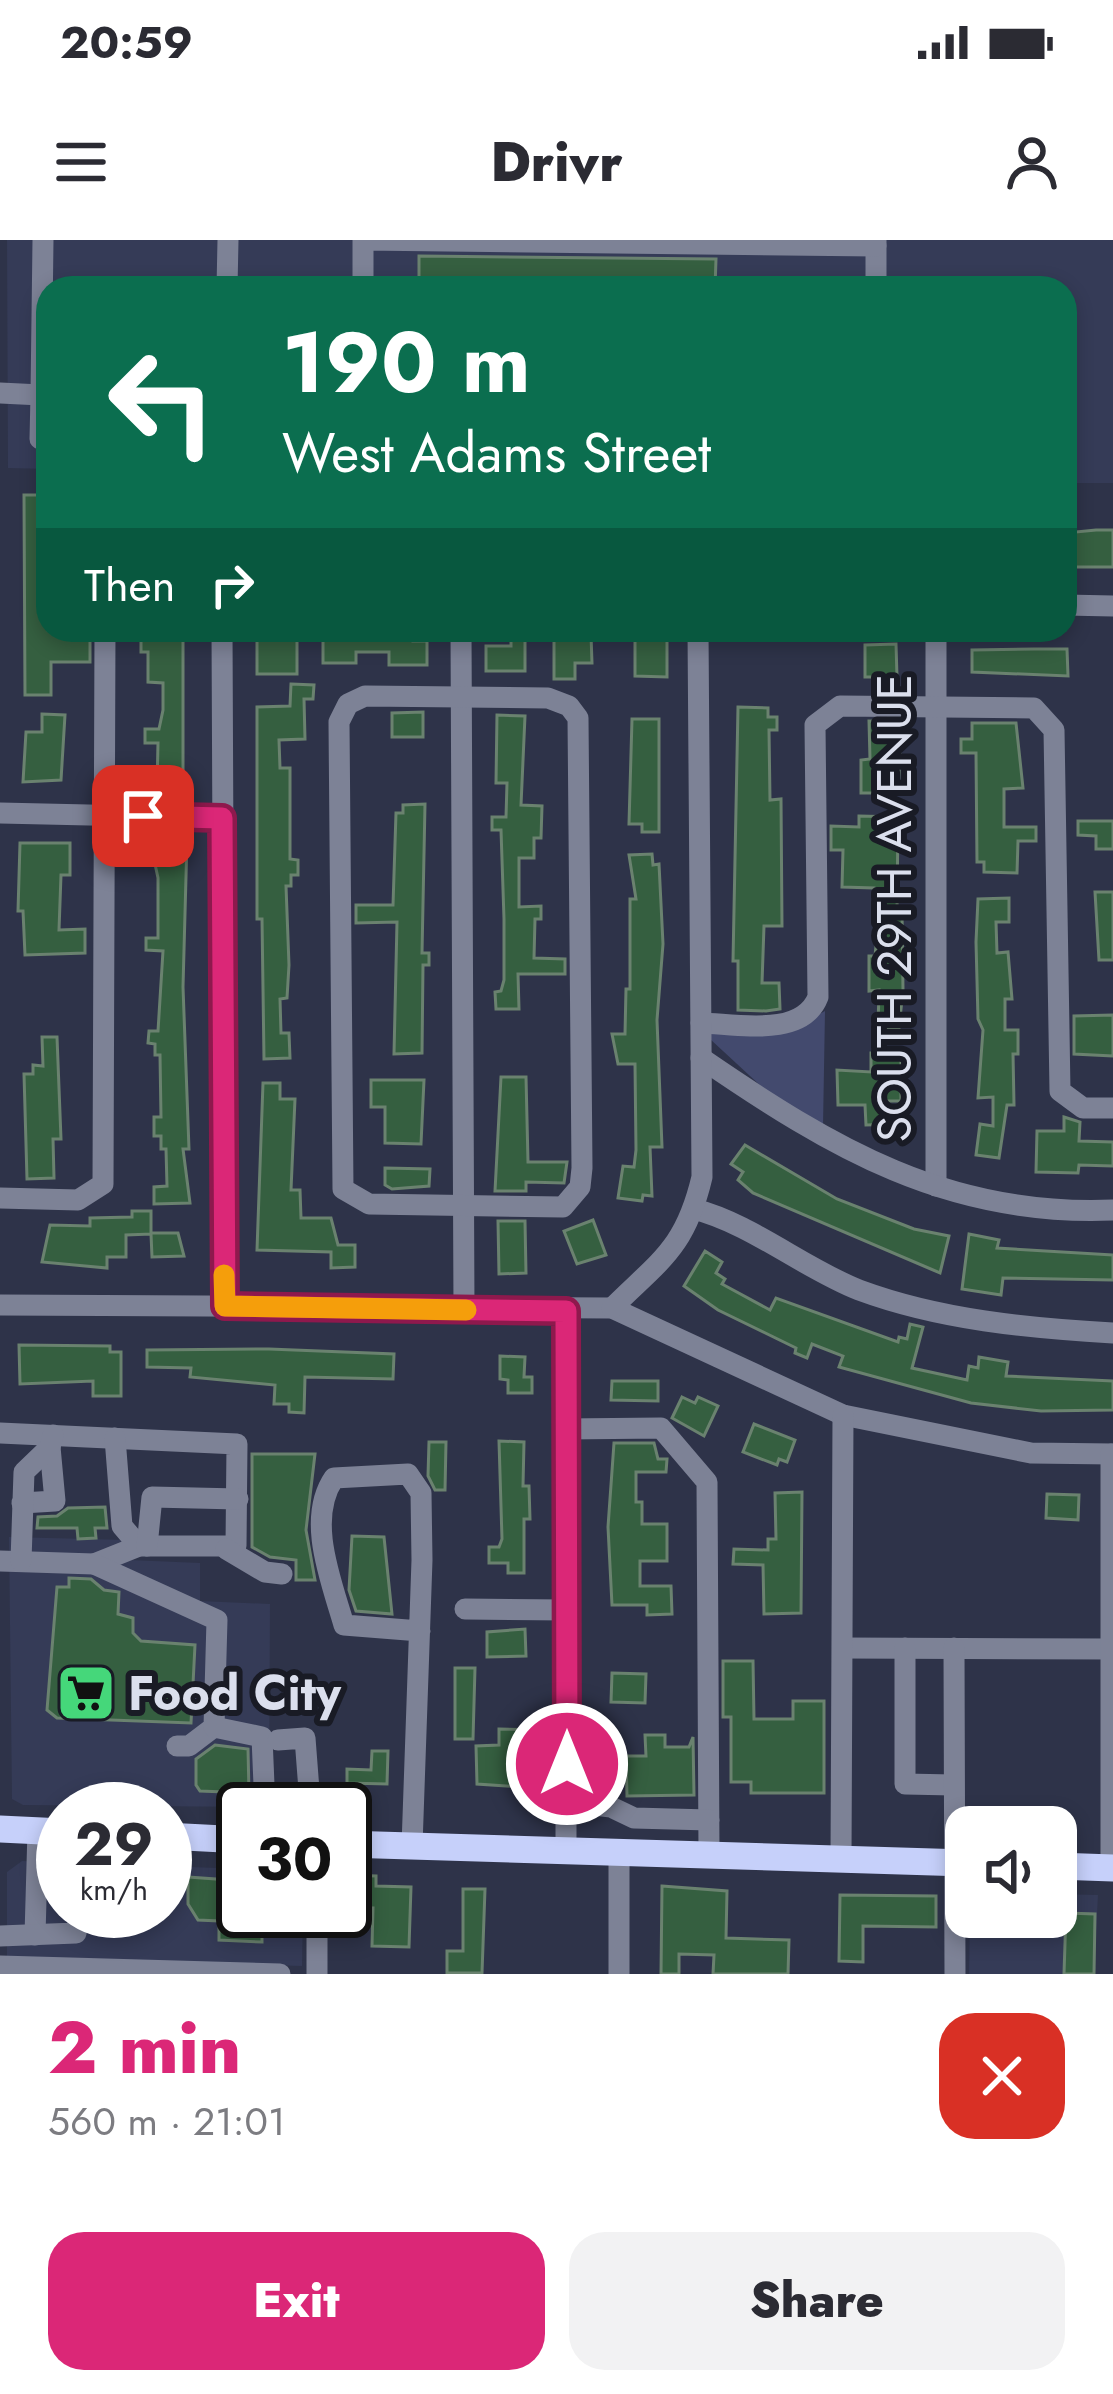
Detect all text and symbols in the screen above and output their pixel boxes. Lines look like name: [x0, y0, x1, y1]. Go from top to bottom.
text: 20:59: [60, 10, 193, 75]
text: Drivr: [490, 123, 623, 201]
icon: menu: [48, 129, 114, 195]
icon: person: [999, 129, 1065, 195]
text: 190 m: [282, 302, 531, 424]
icon: left: [84, 324, 240, 480]
text: West Adams Street: [282, 414, 711, 492]
icon: right: [199, 552, 265, 618]
text: Then: [84, 553, 175, 618]
street label: SOUTH 29TH AVENUE: [860, 674, 929, 1142]
pin: [92, 765, 194, 867]
icon: arrive: [110, 783, 176, 849]
place label: Food City: [128, 1659, 342, 1728]
supermarket icon: Food City: [55, 1662, 117, 1724]
position arrow: [504, 1701, 630, 1827]
speed limit sign: 30: [216, 1782, 372, 1938]
text: 29: [74, 1801, 154, 1888]
map controls: [945, 1806, 1077, 1938]
button: sound: [945, 1806, 1077, 1938]
text: km/h: [80, 1868, 148, 1911]
text: 2 min: [48, 1996, 241, 2100]
button: close: [939, 2013, 1065, 2139]
text: 560 m · 21:01: [48, 2093, 285, 2150]
button: Exit: [48, 2232, 545, 2370]
button: Share: [569, 2232, 1065, 2370]

